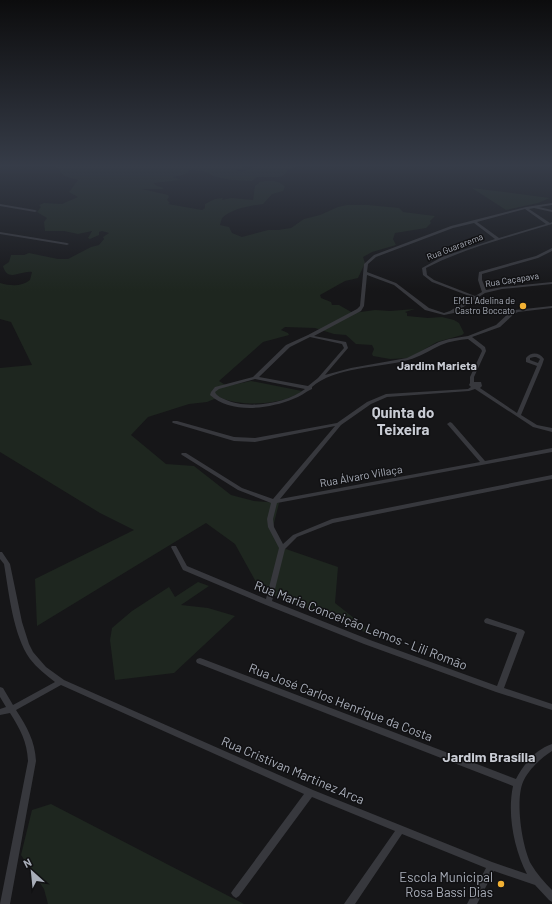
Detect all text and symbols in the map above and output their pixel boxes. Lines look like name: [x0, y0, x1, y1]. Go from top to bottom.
street label: Rua Guararema: [425, 231, 485, 262]
street label: Rua Caçapava: [484, 270, 540, 289]
place label: EMEI Adelina de Castro Boccato: [453, 295, 515, 316]
marker: EMEI Adelina de Castro Boccato: [518, 301, 528, 311]
district label: Jardim Marieta: [397, 358, 477, 372]
district label: Quinta do Teixeira: [372, 403, 434, 438]
street label: Rua Álvaro Villaça: [318, 462, 403, 489]
street label: Rua Maria Conceição Lemos - Lili Romão: [252, 577, 470, 673]
street label: Rua José Carlos Henrique da Costa: [247, 659, 435, 745]
street label: Rua Cristivan Martinez Arca: [219, 733, 367, 807]
district label: Jardim Brasília: [443, 748, 535, 765]
north arrow: [12, 852, 52, 892]
text: N: [21, 855, 33, 870]
place label: Escola Municipal Rosa Bassi Dias: [399, 869, 493, 900]
marker: Escola Municipal Rosa Bassi Dias: [496, 879, 506, 889]

